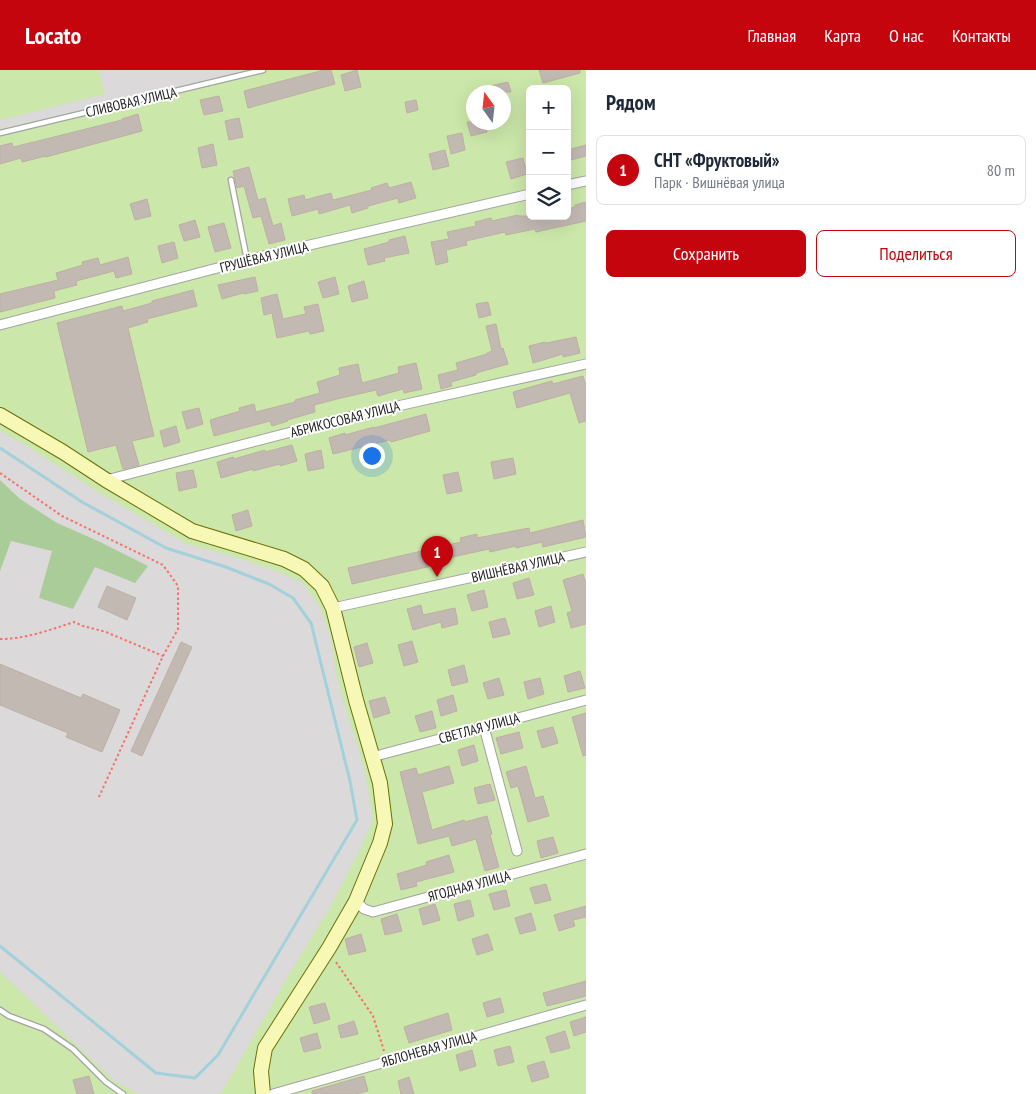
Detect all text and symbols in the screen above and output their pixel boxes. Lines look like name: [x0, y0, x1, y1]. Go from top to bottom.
text: Locato: [25, 20, 81, 51]
text: Главная: [748, 24, 796, 47]
text: Карта: [824, 24, 861, 47]
text: О нас: [889, 24, 924, 47]
text: Контакты: [952, 24, 1011, 47]
street label: СЛИВОВАЯ УЛИЦА: [84, 83, 179, 121]
north arrow: [466, 85, 511, 130]
map controls: [526, 85, 571, 220]
button: +: [526, 85, 571, 130]
text: Рядом: [606, 89, 656, 116]
button: −: [526, 130, 571, 175]
text: СНТ «Фруктовый»: [654, 148, 780, 172]
text: 1: [619, 160, 627, 180]
text: 80 m: [987, 160, 1015, 180]
text: Парк · Вишнёвая улица: [654, 172, 785, 192]
button: layers: [526, 175, 571, 220]
button: Сохранить: [606, 230, 806, 277]
button: Поделиться: [816, 230, 1016, 277]
street label: ГРУШЁВАЯ УЛИЦА: [218, 237, 311, 277]
street label: АБРИКОСОВАЯ УЛИЦА: [288, 397, 402, 441]
your location: [359, 443, 385, 469]
pin: 1: [421, 536, 453, 577]
street label: ВИШНЁВАЯ УЛИЦА: [470, 547, 567, 586]
street label: СВЕТЛАЯ УЛИЦА: [437, 708, 522, 747]
street label: ЯГОДНАЯ УЛИЦА: [426, 866, 512, 906]
street label: ЯБЛОНЕВАЯ УЛИЦА: [379, 1027, 479, 1071]

